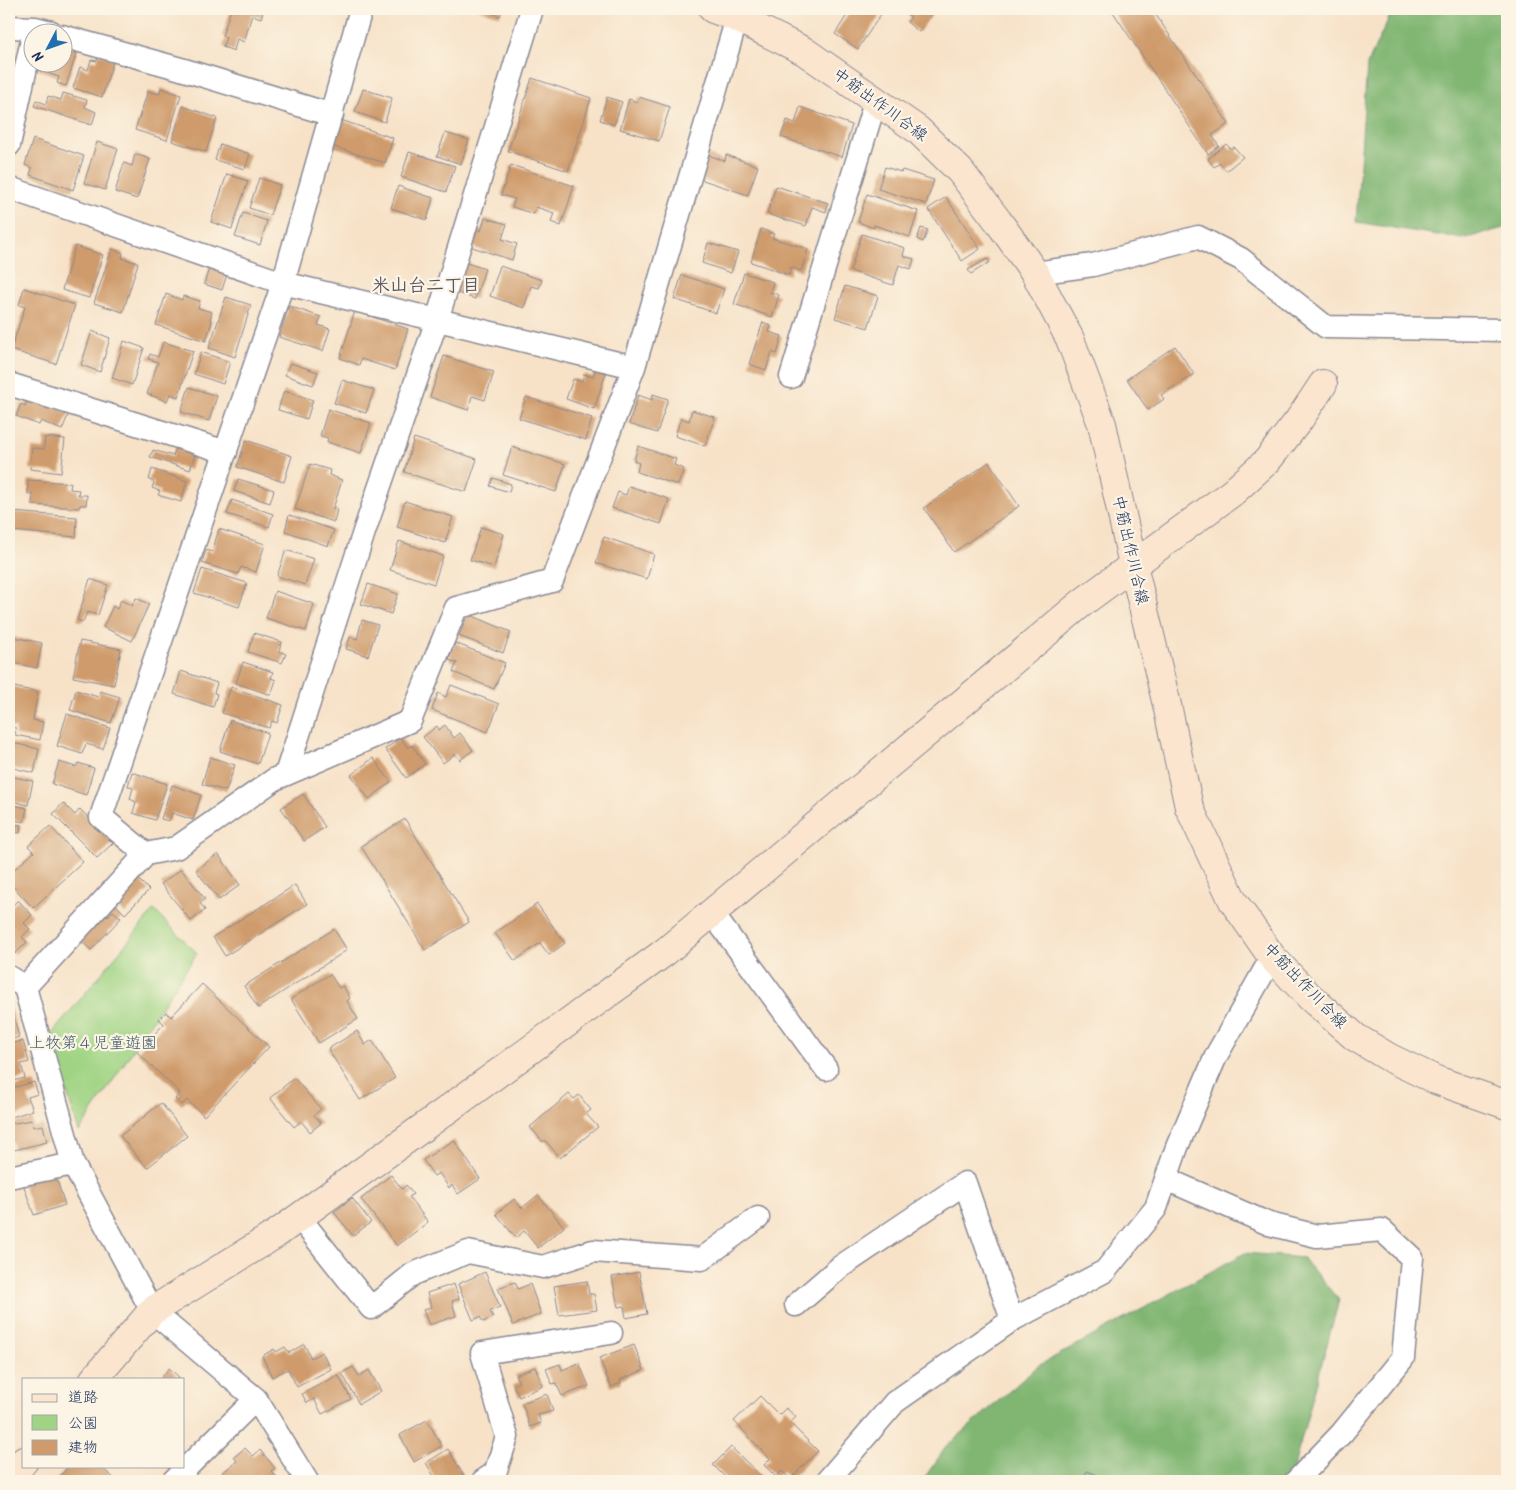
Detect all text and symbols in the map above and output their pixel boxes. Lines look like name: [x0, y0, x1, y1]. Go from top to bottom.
north arrow: [22, 22, 72, 72]
text: N: [28, 45, 50, 66]
street label: 中筋出作川合線: [827, 62, 933, 148]
district label: 米山台二丁目: [372, 272, 480, 301]
street label: 中筋出作川合線: [1105, 493, 1155, 607]
street label: 中筋出作川合線: [1257, 937, 1353, 1035]
park label: 上牧第４児童遊園: [29, 1031, 157, 1056]
legend: [22, 1378, 185, 1468]
text: 道路: [68, 1386, 98, 1410]
text: 公園: [68, 1412, 98, 1436]
text: 建物: [68, 1436, 98, 1460]

